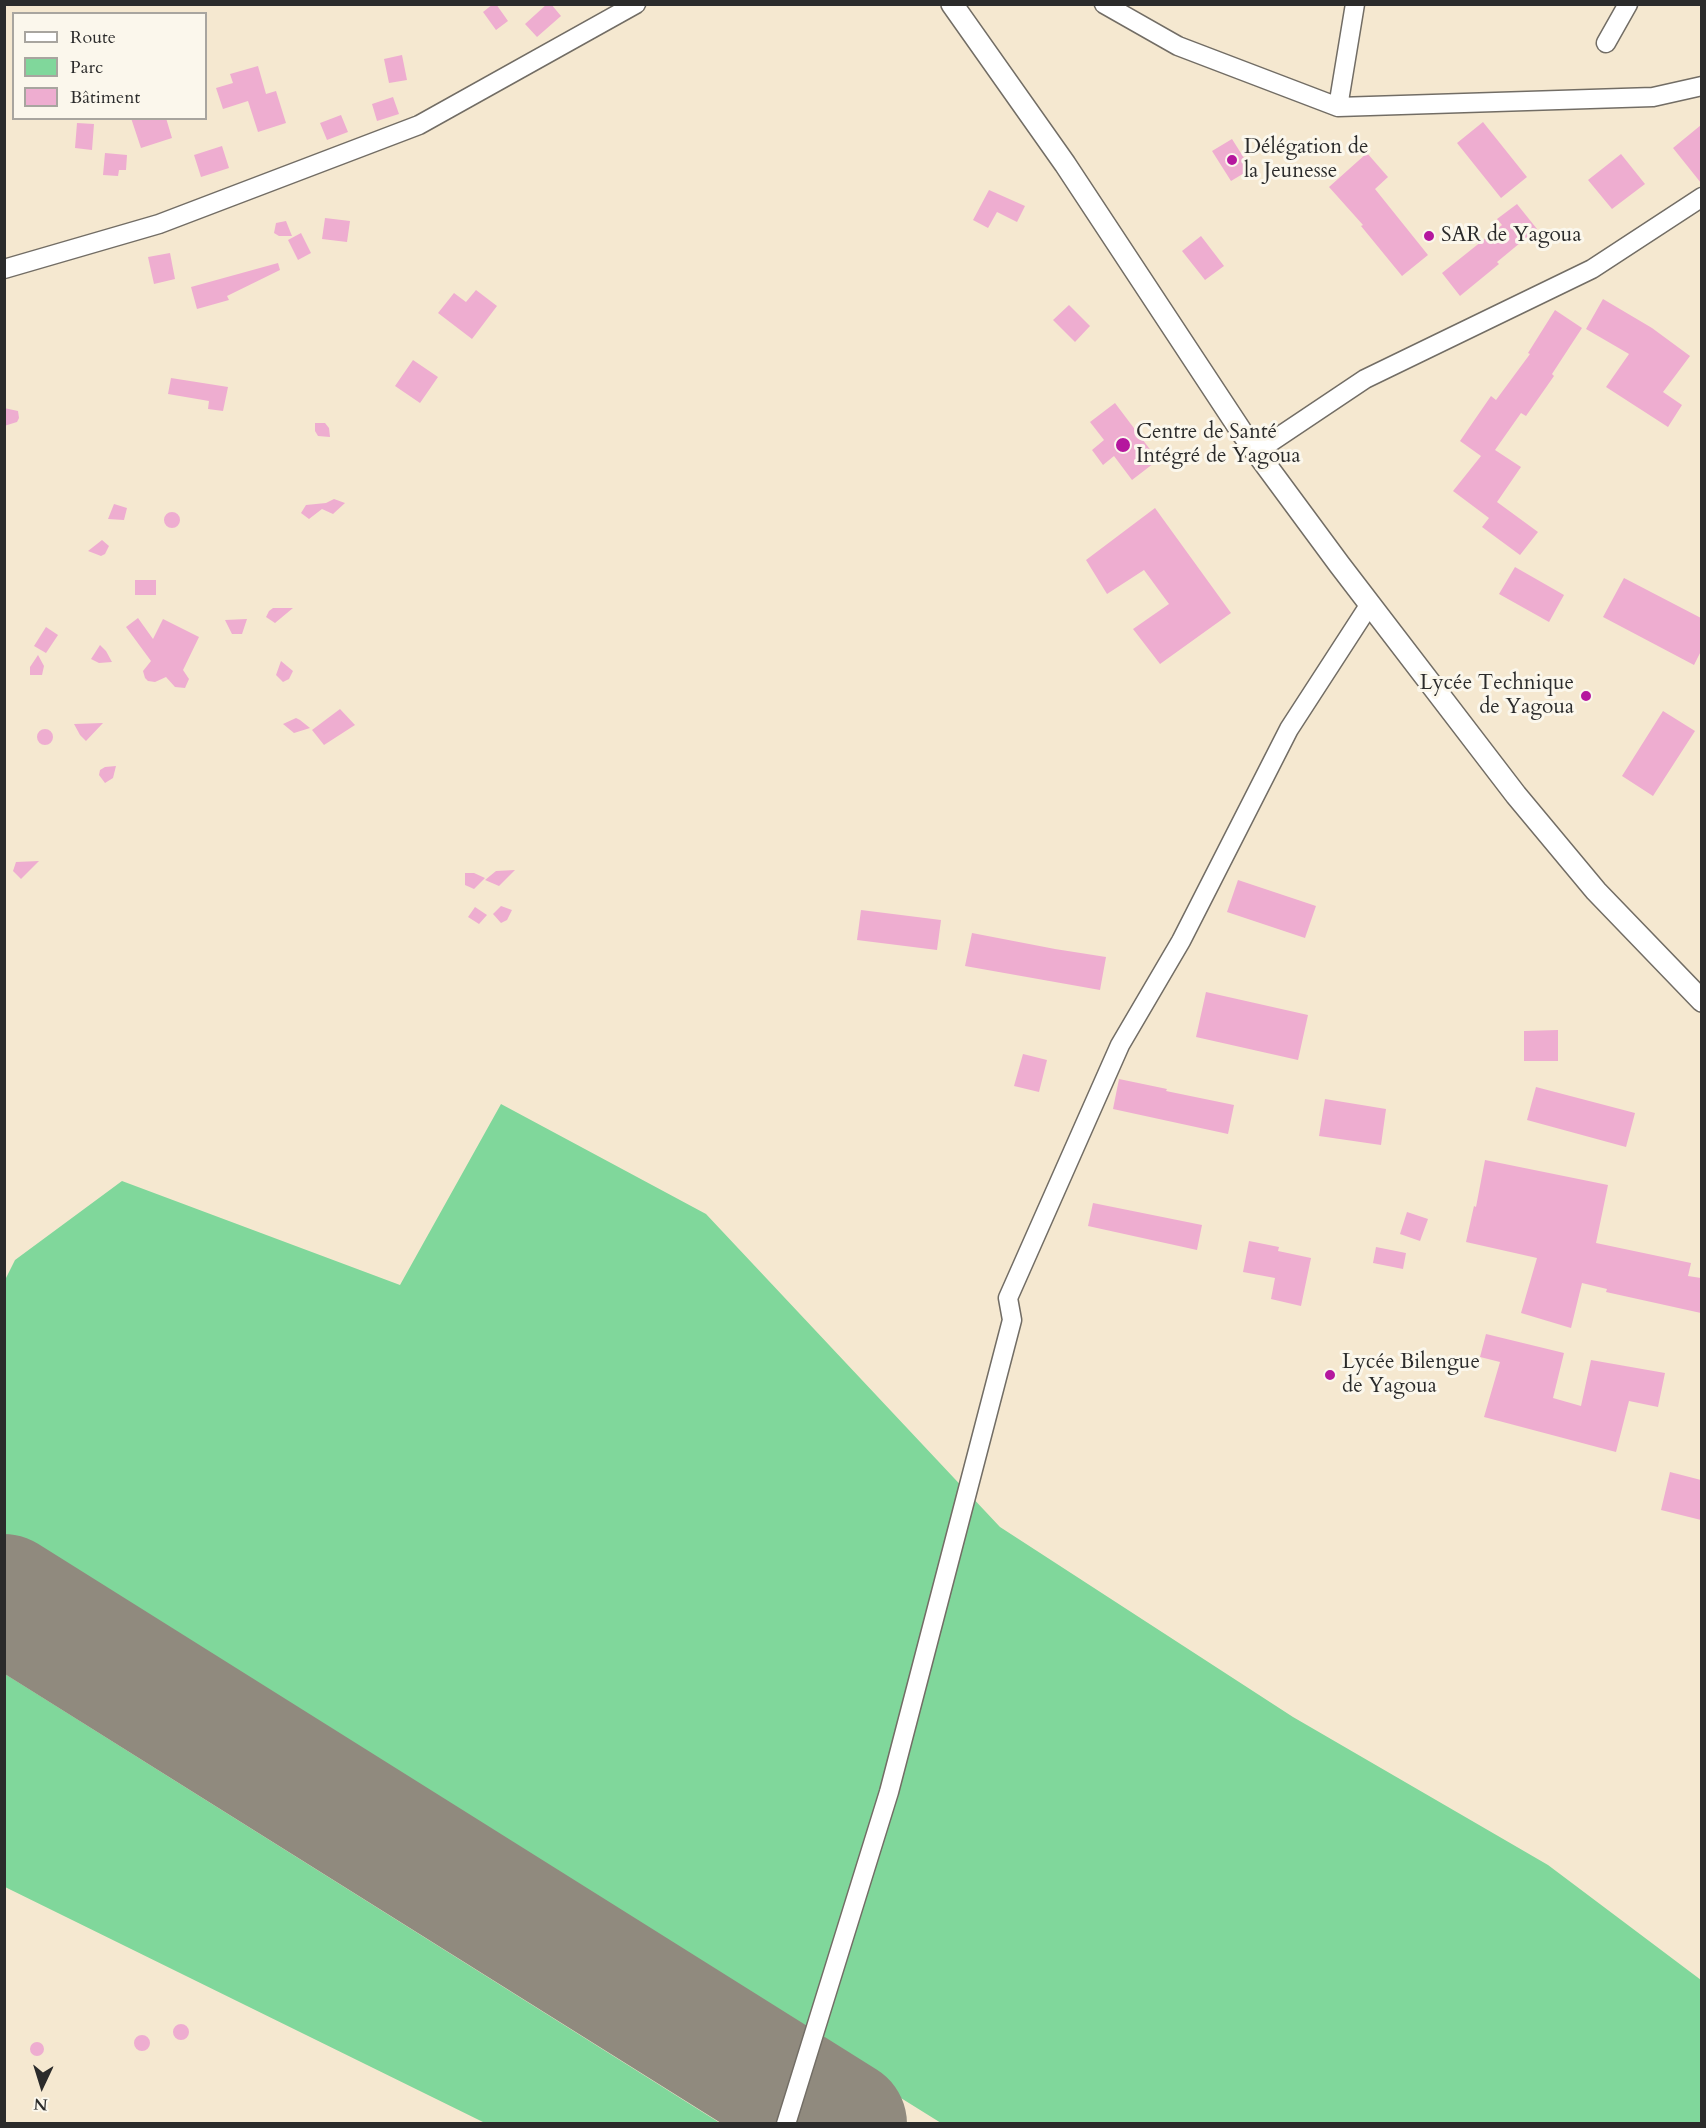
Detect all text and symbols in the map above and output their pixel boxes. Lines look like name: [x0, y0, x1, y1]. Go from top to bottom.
legend: [12, 12, 207, 120]
text: Route: [70, 25, 116, 50]
text: Parc: [70, 55, 103, 80]
text: Bâtiment: [70, 85, 140, 110]
place label: Délégation de la Jeunesse: [1244, 135, 1369, 185]
marker: Délégation de la Jeunesse: [1225, 153, 1239, 167]
place label: SAR de Yagoua: [1441, 223, 1581, 249]
marker: SAR de Yagoua: [1422, 229, 1436, 243]
place label: Centre de Santé Intégré de Yagoua: [1136, 420, 1301, 470]
marker: Centre de Santé Intégré de Yagoua: [1114, 436, 1132, 454]
place label: Lycée Technique de Yagoua: [1420, 671, 1574, 721]
marker: Lycée Technique de Yagoua: [1579, 689, 1593, 703]
place label: Lycée Bilengue de Yagoua: [1342, 1350, 1480, 1400]
marker: Lycée Bilengue de Yagoua: [1323, 1368, 1337, 1382]
north arrow: [12, 2056, 72, 2116]
text: N: [33, 2092, 48, 2115]

